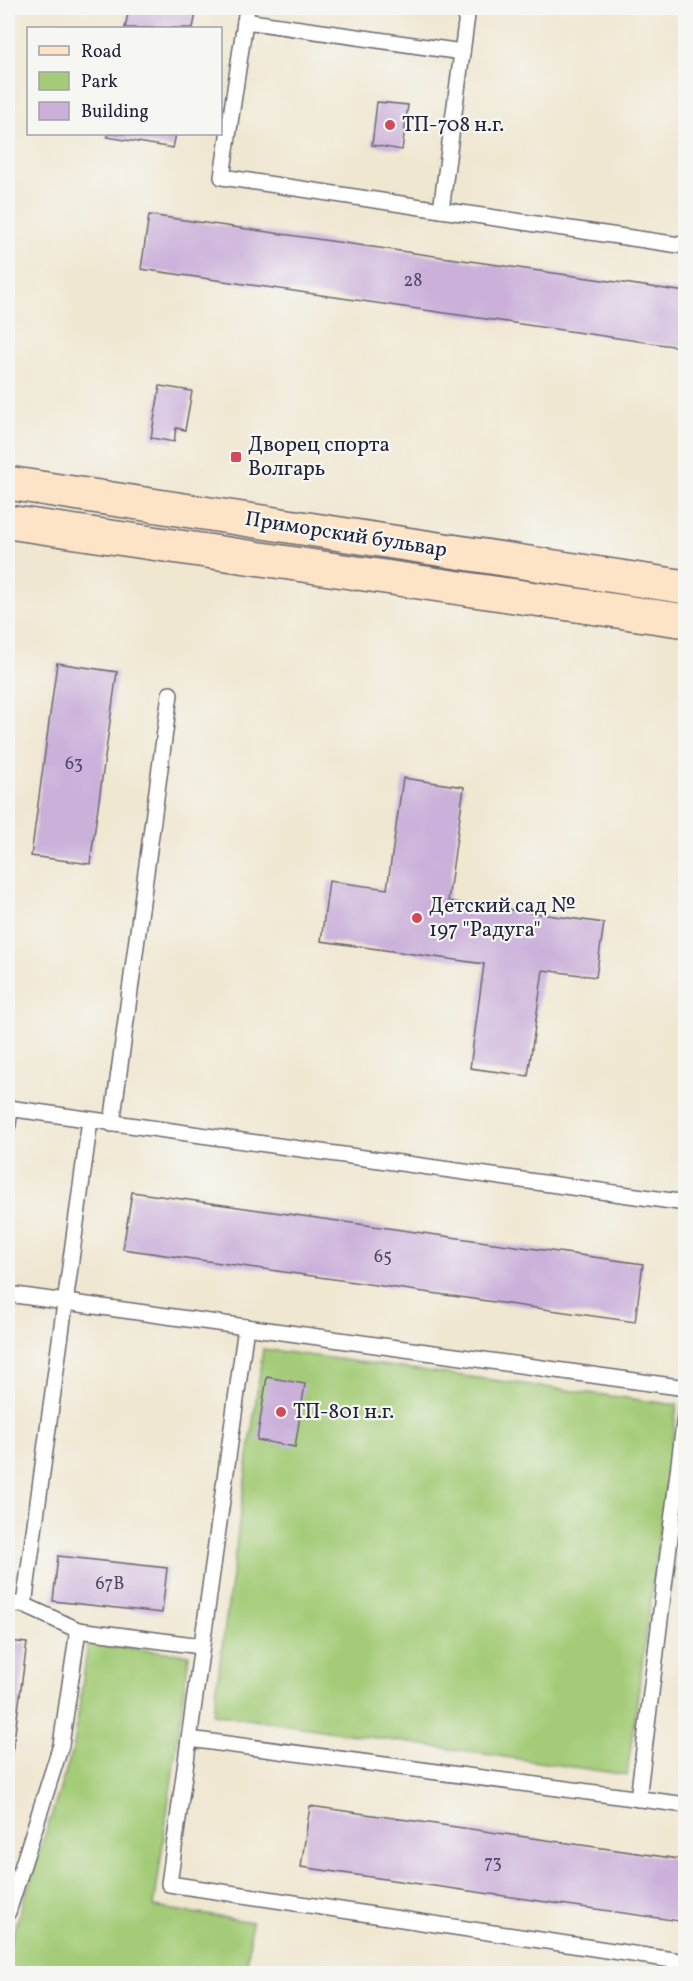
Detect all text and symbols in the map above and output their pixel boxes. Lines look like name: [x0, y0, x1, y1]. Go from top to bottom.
legend: [27, 27, 222, 135]
text: Road: [81, 40, 122, 65]
text: Park: [81, 70, 118, 95]
text: Building: [81, 100, 149, 125]
place label: ТП-708 н.г.: [402, 111, 504, 140]
marker: ТП-708 н.г.: [383, 118, 397, 132]
house number: 28: [404, 269, 422, 294]
place label: Дворец спорта Волгарь: [248, 431, 390, 484]
marker: Дворец спорта Волгарь: [229, 450, 243, 464]
street label: Приморский бульвар: [243, 505, 449, 565]
house number: 63: [65, 752, 83, 777]
place label: Детский сад № 197 "Радуга": [429, 892, 575, 945]
marker: Детский сад № 197 "Радуга": [410, 911, 424, 925]
house number: 65: [374, 1245, 392, 1270]
place label: ТП-801 н.г.: [293, 1398, 394, 1427]
marker: ТП-801 н.г.: [274, 1405, 288, 1419]
house number: 67В: [95, 1572, 125, 1597]
house number: 73: [484, 1851, 502, 1876]

